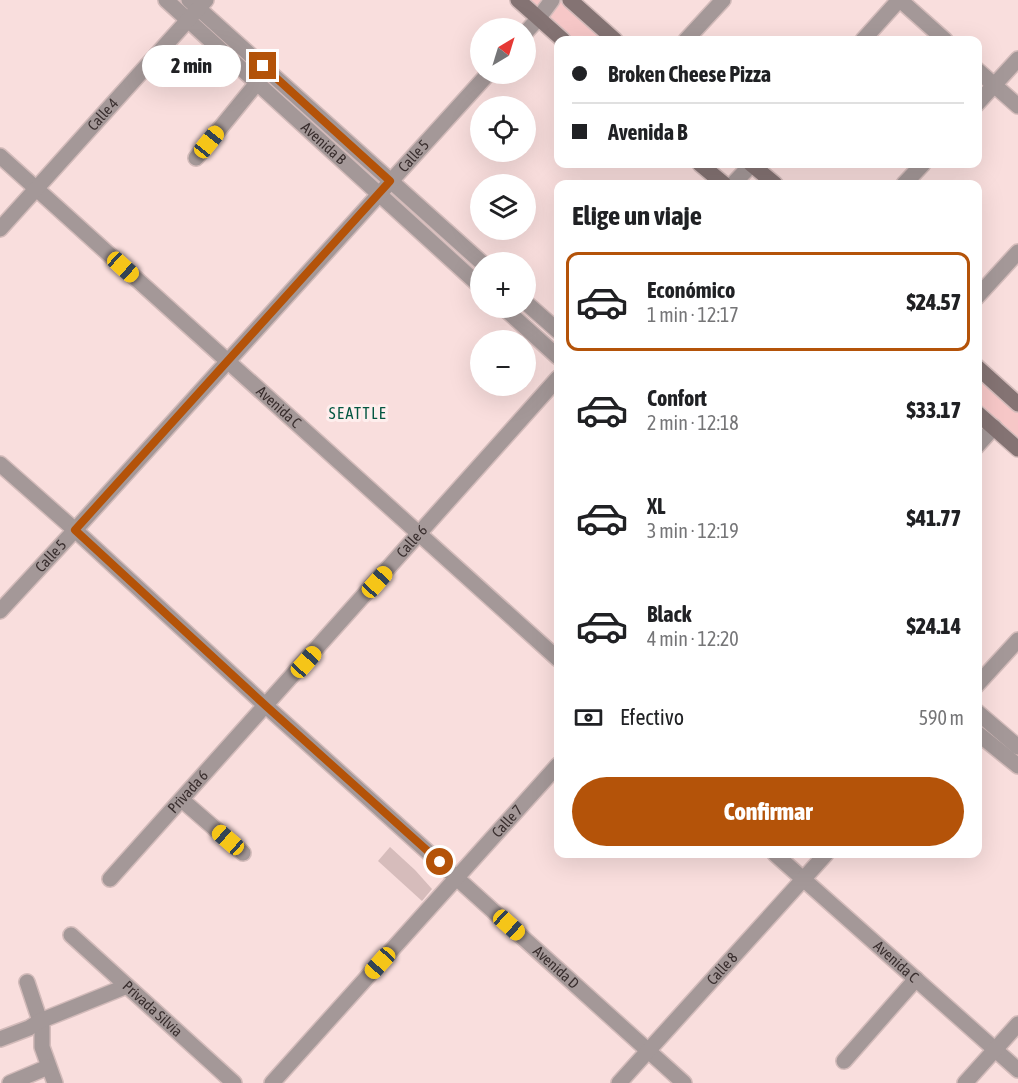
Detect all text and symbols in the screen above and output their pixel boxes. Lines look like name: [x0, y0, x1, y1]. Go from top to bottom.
north arrow: [470, 18, 536, 84]
map controls: [470, 18, 536, 396]
callout: 2 min: [143, 45, 242, 87]
route end: [249, 52, 276, 79]
text: 2 min: [171, 54, 212, 77]
text: Broken Cheese Pizza: [608, 61, 771, 87]
street label: Calle 4: [84, 95, 121, 134]
button: locate: [470, 96, 536, 162]
street label: Avenida B: [298, 119, 350, 168]
text: Avenida B: [608, 119, 687, 145]
car: [191, 122, 227, 162]
street label: Calle 5: [394, 136, 432, 175]
button: layers: [470, 174, 536, 240]
text: Elige un viaje: [572, 200, 702, 231]
car: [104, 248, 142, 286]
button: +: [470, 252, 536, 318]
icon: car: [575, 275, 629, 329]
text: Económico: [647, 277, 735, 303]
text: $24.57: [906, 289, 961, 315]
text: 1 min · 12:17: [647, 303, 739, 326]
button: −: [470, 330, 536, 396]
street label: Avenida C: [253, 382, 305, 431]
icon: car: [575, 383, 629, 437]
text: Confort: [647, 385, 707, 411]
text: $33.17: [906, 397, 961, 423]
district label: SEATTLE: [329, 404, 387, 422]
text: 2 min · 12:18: [647, 411, 739, 434]
icon: car: [575, 491, 629, 545]
text: XL: [647, 493, 665, 519]
text: $41.77: [906, 505, 961, 531]
text: 3 min · 12:19: [647, 519, 739, 542]
street label: Calle 6: [393, 521, 430, 561]
street label: Calle 5: [32, 536, 70, 575]
car: [358, 563, 396, 601]
icon: car: [575, 599, 629, 653]
text: Black: [647, 601, 691, 627]
text: $24.14: [906, 613, 961, 639]
text: 4 min · 12:20: [647, 627, 739, 650]
car: [287, 643, 325, 681]
icon: cash: [572, 701, 605, 734]
text: Efectivo: [620, 704, 684, 730]
text: 590 m: [919, 706, 964, 729]
street label: Privada 6: [164, 767, 211, 816]
button: Confirmar: [572, 777, 964, 846]
street label: Calle 7: [488, 801, 526, 841]
car: [209, 821, 247, 859]
route start: [426, 848, 453, 875]
car: [490, 906, 528, 944]
street label: Avenida C: [871, 937, 922, 986]
street label: Avenida D: [530, 942, 583, 992]
car: [361, 944, 399, 982]
street label: Calle 8: [703, 949, 741, 988]
street label: Privada Silvia: [119, 977, 186, 1040]

